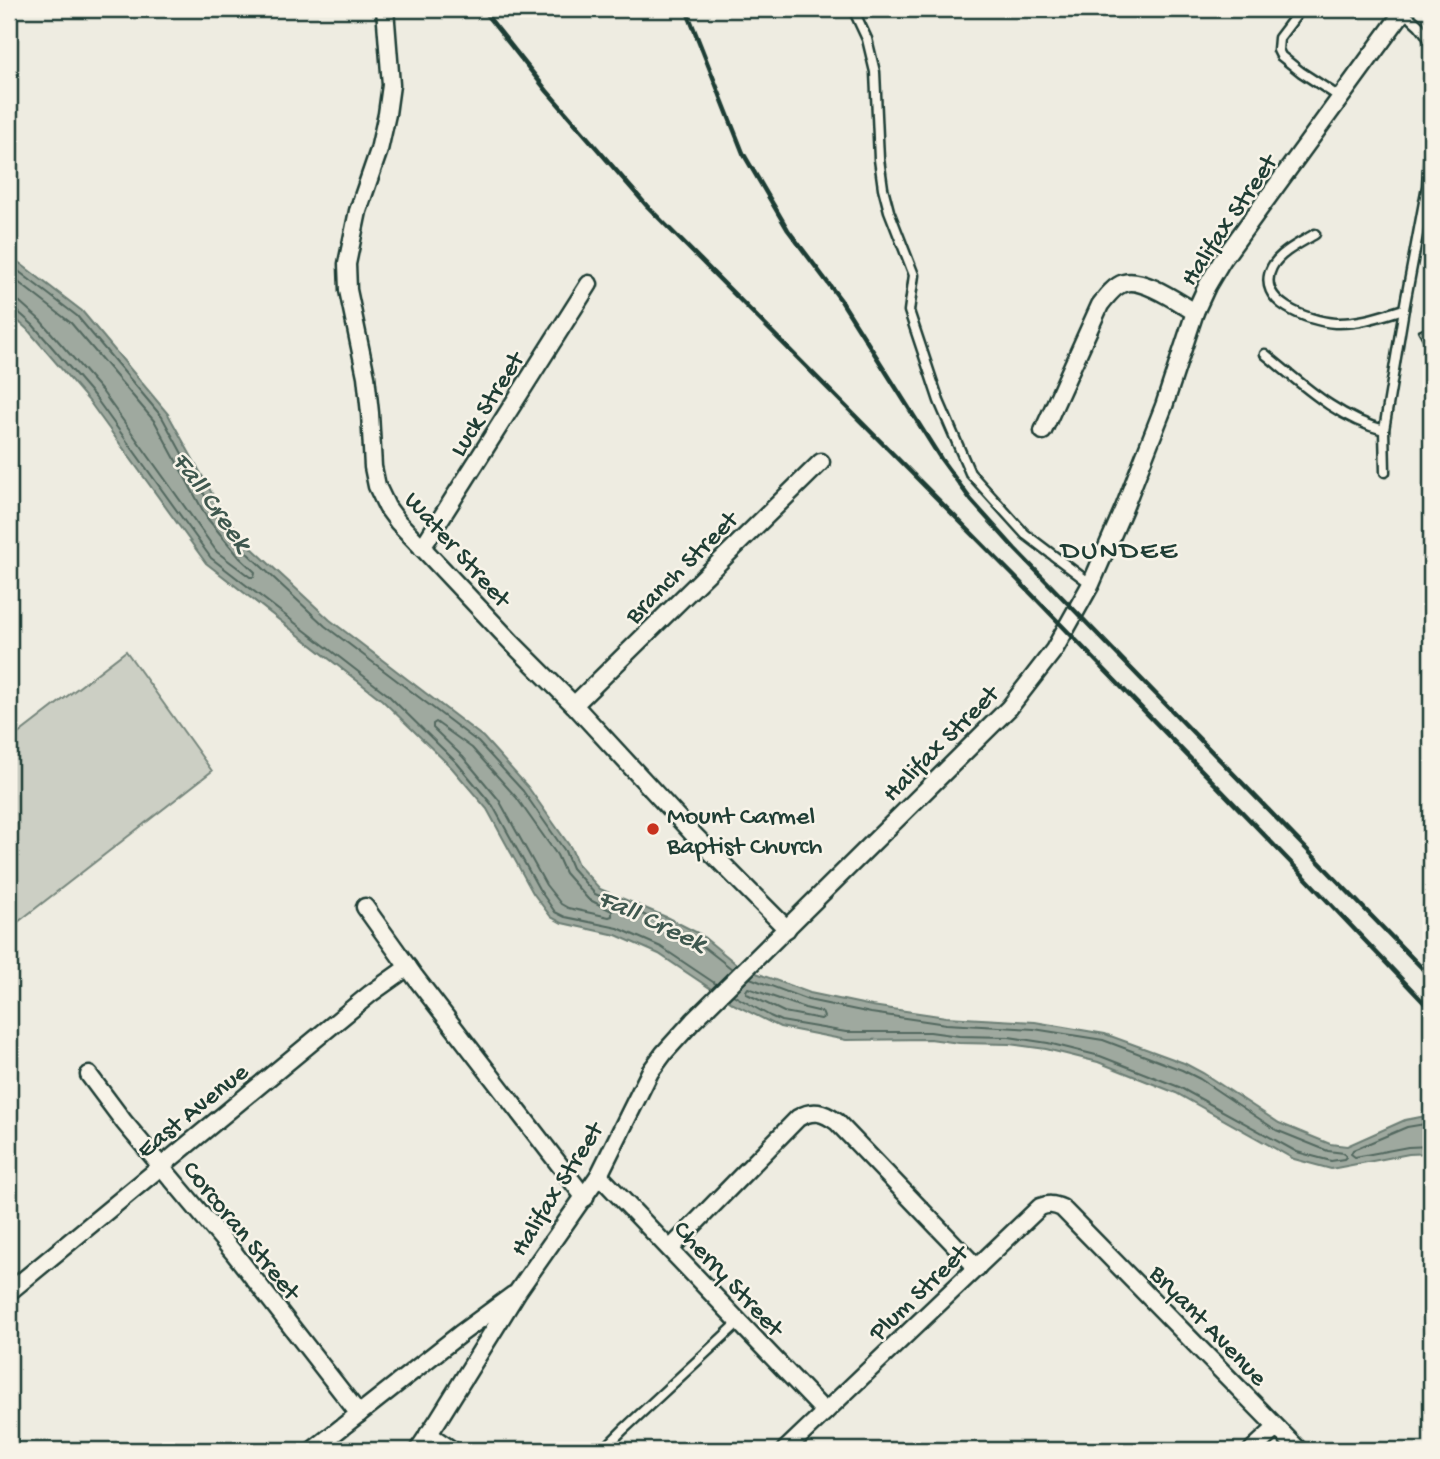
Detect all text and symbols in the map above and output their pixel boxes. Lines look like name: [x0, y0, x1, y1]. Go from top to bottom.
street label: Halifax Street: [1175, 148, 1287, 293]
street label: Luck Street: [445, 345, 534, 463]
water label: Fall Creek: [163, 446, 259, 561]
street label: Water Street: [396, 487, 517, 617]
street label: Branch Street: [619, 504, 748, 633]
district label: DUNDEE: [1059, 536, 1179, 569]
street label: Halifax Street: [877, 679, 1009, 810]
place label: Mount Carmel Baptist Church: [666, 803, 822, 864]
marker: Mount Carmel Baptist Church: [645, 821, 661, 837]
water label: Fall Creek: [592, 883, 713, 962]
street label: East Avenue: [132, 1058, 257, 1167]
street label: Halifax Street: [505, 1116, 614, 1263]
street label: Corcoran Street: [174, 1156, 307, 1310]
street label: Cherry Street: [665, 1215, 790, 1347]
street label: Plum Street: [863, 1238, 978, 1350]
street label: Bryant Avenue: [1140, 1259, 1273, 1395]

